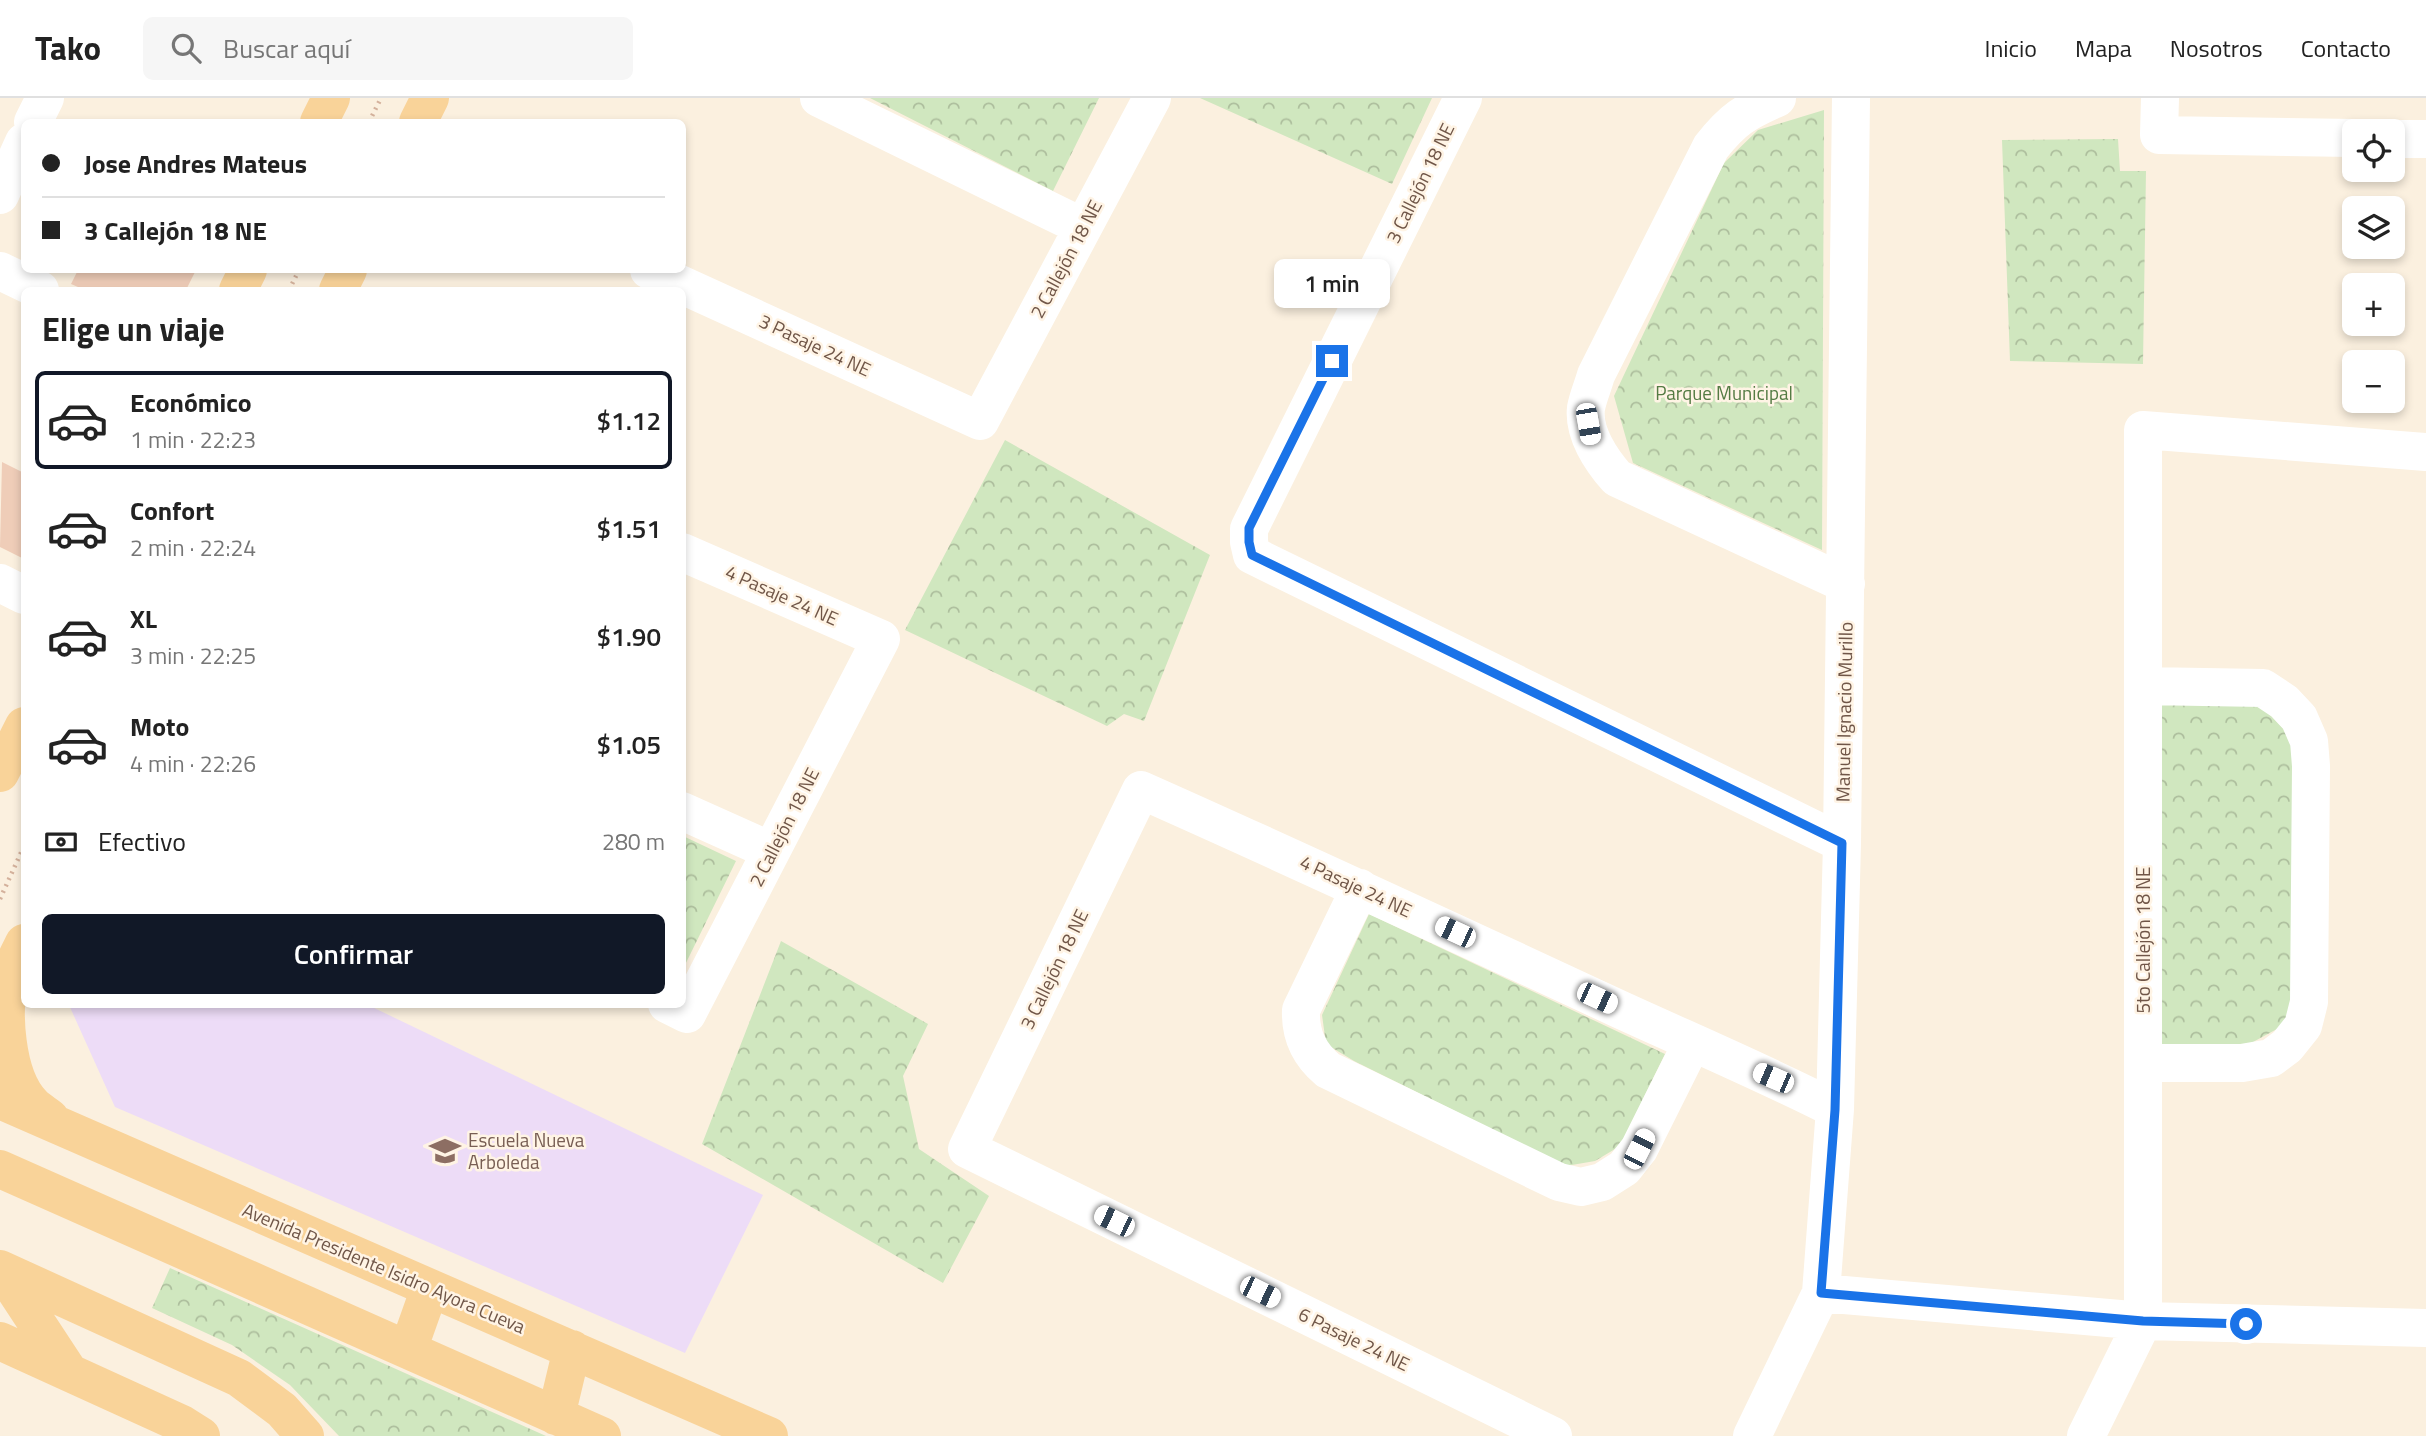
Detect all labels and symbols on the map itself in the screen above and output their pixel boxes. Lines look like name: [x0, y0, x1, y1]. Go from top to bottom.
street label: 3 Callejón 18 NE: [1378, 118, 1461, 248]
street label: 2 Callejón 18 NE: [1022, 194, 1109, 323]
callout: 1 min: [1274, 260, 1390, 308]
street label: 3 Pasaje 24 NE: [754, 306, 876, 383]
route end: [1316, 345, 1348, 377]
park label: Parque Municipal: [1655, 378, 1793, 407]
car: [1575, 401, 1602, 447]
street label: 4 Pasaje 24 NE: [721, 557, 843, 632]
street label: Manuel Ignacio Murillo: [1827, 622, 1860, 802]
street label: 2 Callejón 18 NE: [741, 762, 826, 891]
street label: 4 Pasaje 24 NE: [1295, 847, 1417, 924]
street label: 5to Callejón 18 NE: [2128, 866, 2157, 1014]
street label: 3 Callejón 18 NE: [1012, 904, 1095, 1034]
car: [1432, 914, 1479, 950]
car: [1574, 980, 1621, 1016]
car: [1750, 1060, 1797, 1096]
place label: Escuela Nueva Arboleda: [468, 1125, 585, 1176]
car: [1621, 1126, 1658, 1172]
school or university icon: Escuela Nueva Arboleda: [428, 1134, 462, 1168]
street label: Avenida Presidente Isidro Ayora Cueva: [238, 1195, 531, 1341]
car: [1091, 1202, 1138, 1240]
car: [1237, 1273, 1284, 1311]
street label: 6 Pasaje 24 NE: [1294, 1299, 1415, 1378]
route start: [2230, 1308, 2262, 1340]

